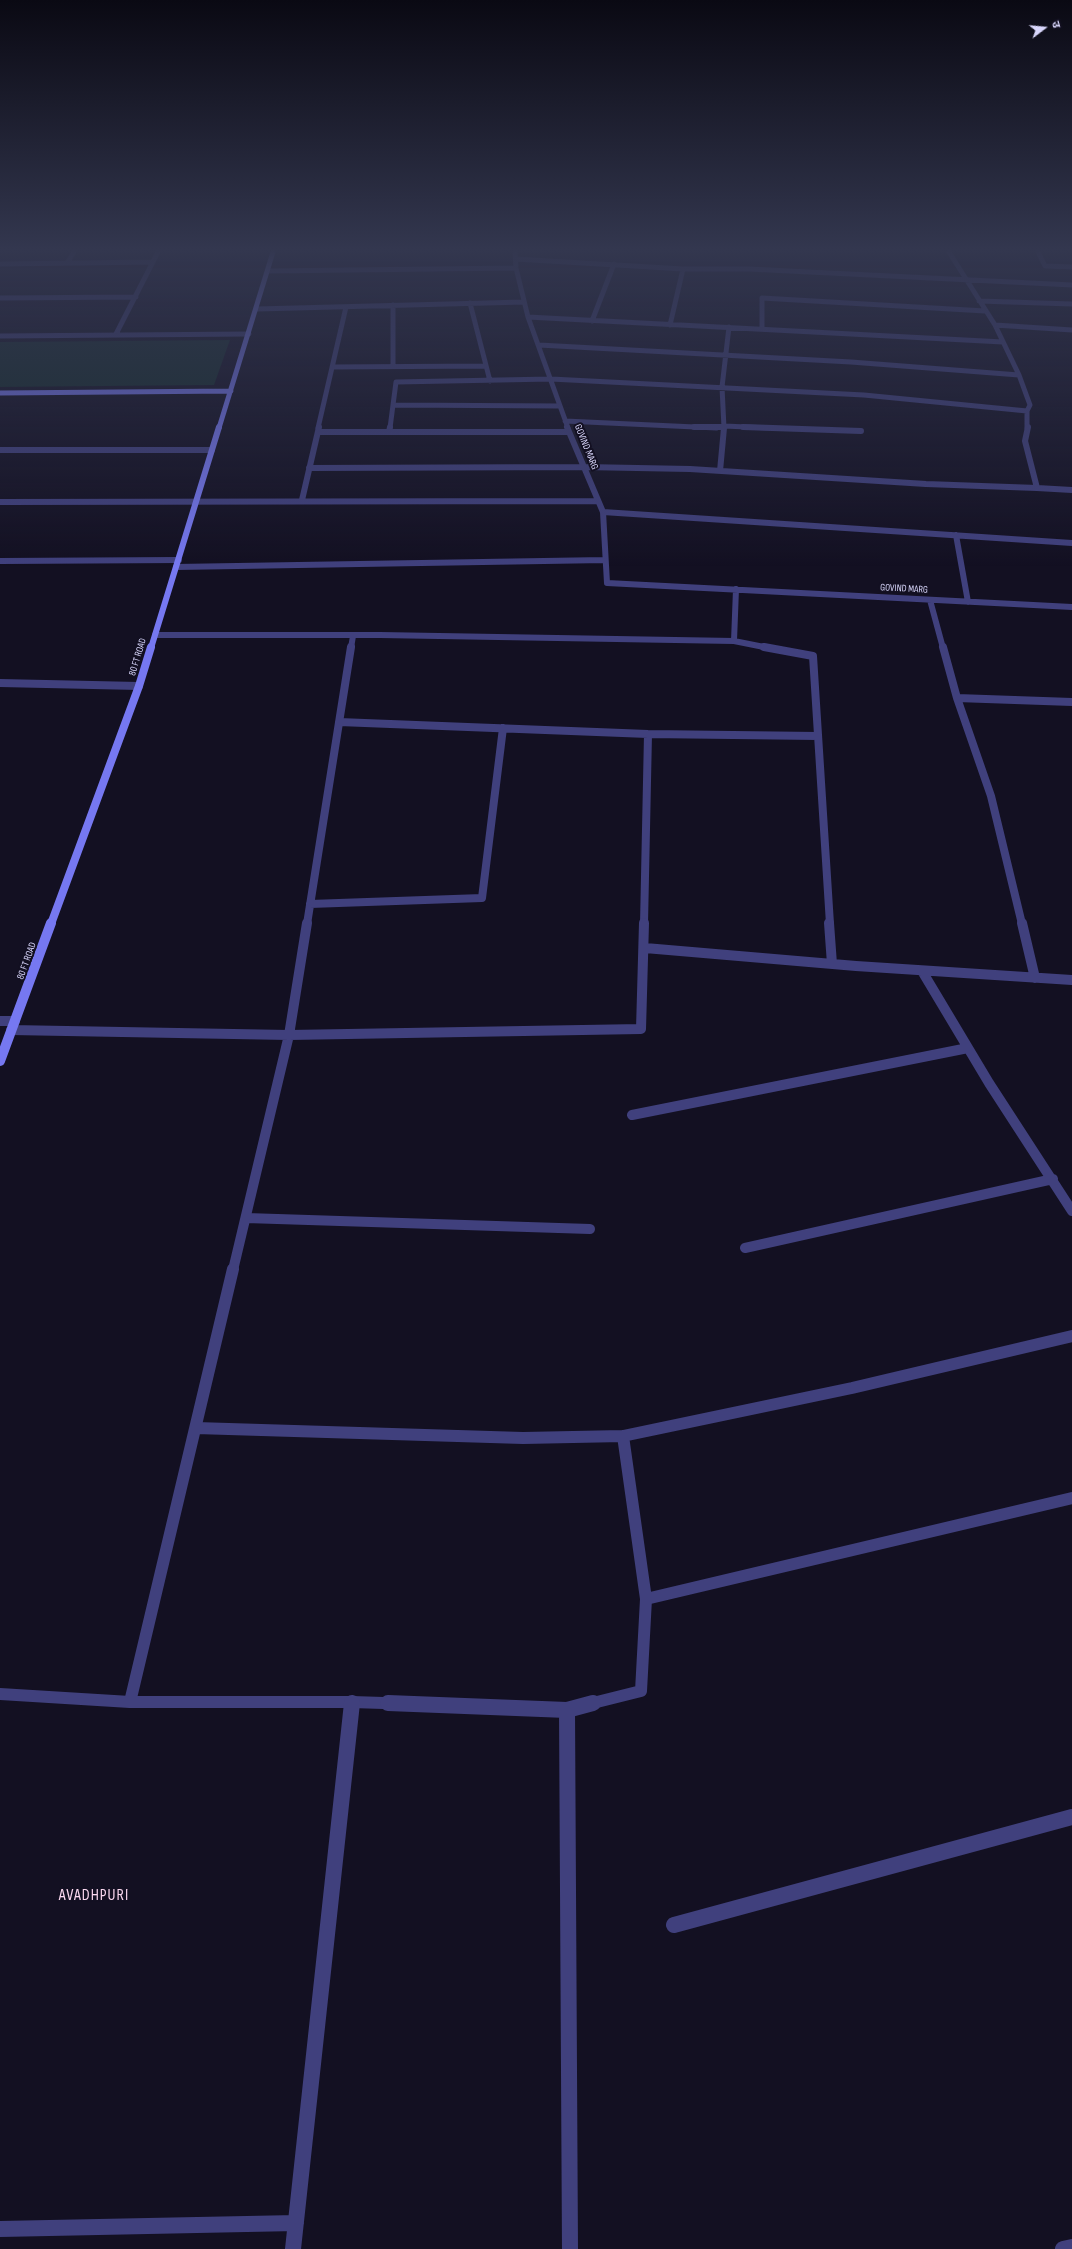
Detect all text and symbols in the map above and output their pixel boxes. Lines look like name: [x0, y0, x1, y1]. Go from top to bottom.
north arrow: [1024, 8, 1064, 48]
text: उ: [1049, 20, 1063, 29]
street label: GOVIND MARG: [571, 423, 601, 471]
street label: GOVIND MARG: [880, 582, 928, 596]
street label: 80 FT ROAD: [127, 637, 149, 677]
street label: 80 FT ROAD: [15, 941, 39, 981]
district label: AVADHPURI: [59, 1886, 129, 1906]

